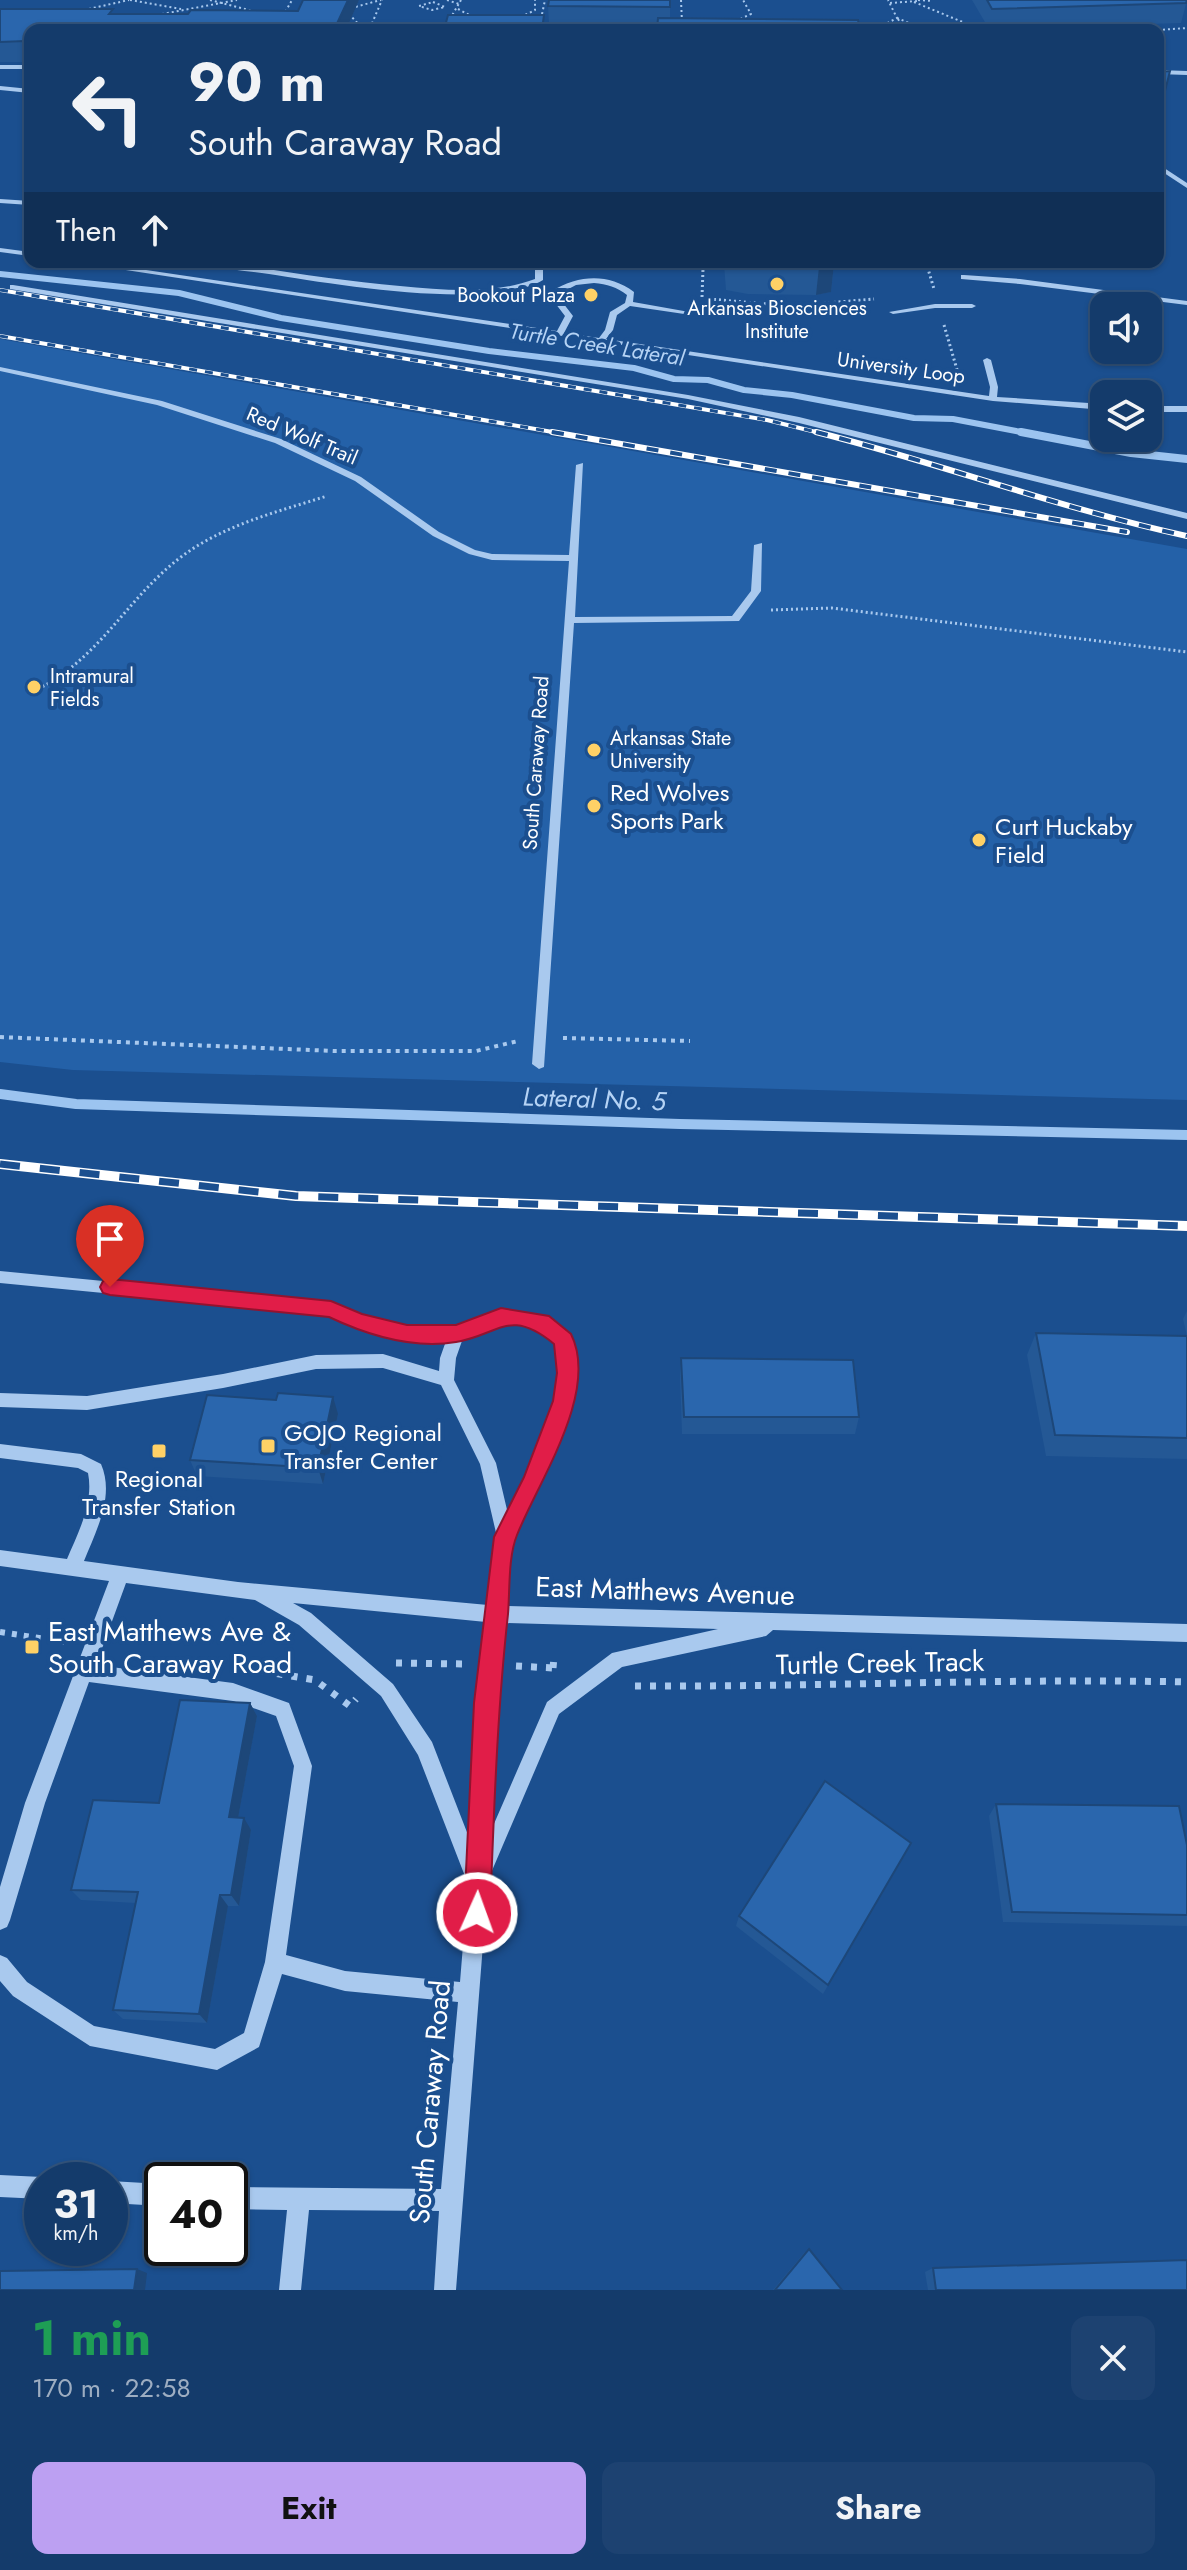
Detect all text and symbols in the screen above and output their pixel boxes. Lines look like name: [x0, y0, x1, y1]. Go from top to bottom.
text: 90 m: [188, 41, 325, 122]
icon: left: [56, 56, 160, 160]
text: South Caraway Road: [188, 116, 502, 168]
icon: ahead: [133, 208, 177, 252]
text: Then: [56, 209, 117, 252]
marker: Arkansas Biosciences Institute: [768, 275, 786, 293]
place label: Bookout Plaza: [457, 281, 575, 310]
marker: Bookout Plaza: [582, 286, 600, 304]
map controls: [1090, 292, 1162, 452]
button: sound: [1090, 292, 1162, 364]
place label: Arkansas Biosciences Institute: [687, 294, 867, 346]
water label: Turtle Creek Lateral: [507, 314, 688, 374]
street label: University Loop: [835, 345, 967, 391]
button: layers: [1090, 380, 1162, 452]
street label: Red Wolf Trail: [242, 400, 362, 472]
place label: Intramural Fields: [50, 662, 134, 714]
street label: South Caraway Road: [515, 675, 557, 851]
marker: Intramural Fields: [25, 678, 43, 696]
place label: Arkansas State University: [610, 724, 731, 776]
marker: Arkansas State University: [585, 741, 603, 759]
place label: Red Wolves Sports Park: [610, 775, 729, 838]
marker: Red Wolves Sports Park: [585, 797, 603, 815]
place label: Curt Huckaby Field: [995, 809, 1133, 872]
marker: Curt Huckaby Field: [970, 831, 988, 849]
water label: Lateral No. 5: [522, 1078, 668, 1121]
pin: [76, 1205, 144, 1287]
icon: arrive: [88, 1217, 132, 1261]
place label: GOJO Regional Transfer Center: [284, 1415, 442, 1478]
marker: GOJO Regional Transfer Center: [259, 1437, 277, 1455]
marker: Regional Transfer Station: [150, 1442, 168, 1460]
place label: Regional Transfer Station: [82, 1461, 236, 1524]
street label: East Matthews Avenue: [535, 1566, 795, 1616]
place label: East Matthews Ave & South Caraway Road: [48, 1611, 292, 1684]
marker: East Matthews Ave & South Caraway Road: [23, 1638, 41, 1656]
street label: Turtle Creek Track: [775, 1641, 985, 1685]
position arrow: [435, 1871, 519, 1955]
street label: South Caraway Road: [399, 1979, 461, 2225]
speed limit sign: 40: [144, 2162, 248, 2266]
text: 31: [53, 2175, 99, 2233]
text: km/h: [53, 2219, 99, 2248]
text: 1 min: [32, 2304, 151, 2373]
button: close: [1071, 2316, 1155, 2400]
text: 170 m · 22:58: [32, 2369, 191, 2407]
button: Exit: [32, 2462, 586, 2554]
button: Share: [602, 2462, 1155, 2554]

